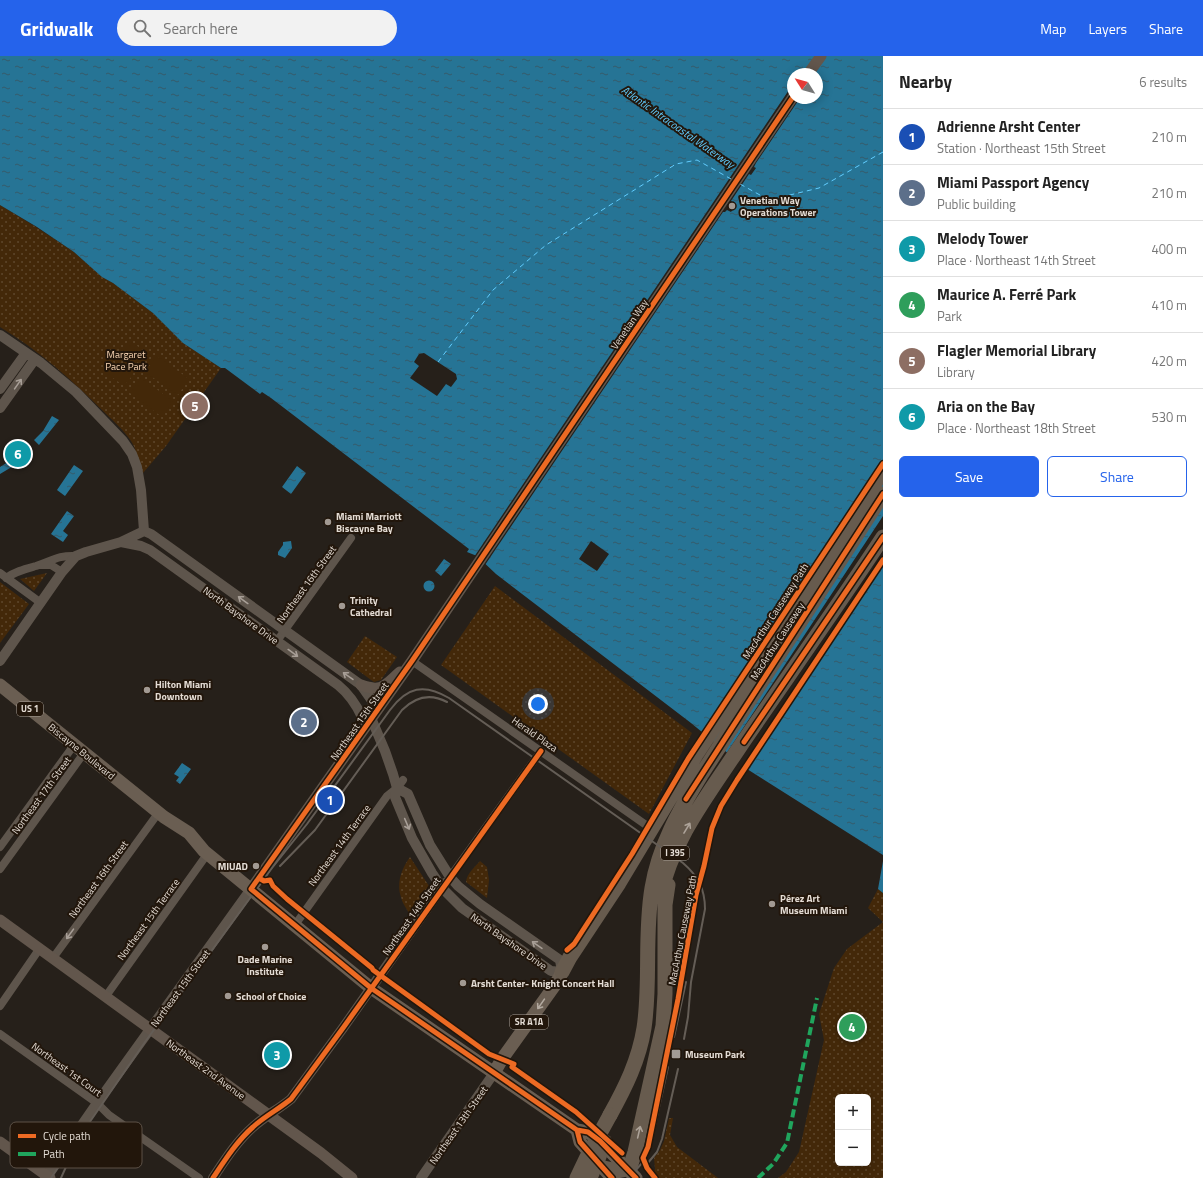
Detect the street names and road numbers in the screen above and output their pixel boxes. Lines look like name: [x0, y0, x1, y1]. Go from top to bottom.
street label: Venetian Way: [607, 296, 652, 352]
street label: Northeast 16th Street: [273, 542, 340, 626]
street label: MacArthur Causeway Path: [740, 561, 810, 661]
street label: North Bayshore Drive: [200, 583, 282, 648]
street label: MacArthur Causeway: [748, 600, 806, 682]
street label: Northeast 15th Street: [327, 679, 392, 764]
road number: US 1: [17, 702, 43, 716]
street label: Herald Plaza: [509, 713, 561, 756]
street label: Biscayne Boulevard: [45, 720, 118, 783]
street label: Northeast 17th Street: [8, 753, 75, 837]
street label: Northeast 14th Terrace: [305, 801, 374, 889]
street label: Northeast 16th Street: [65, 837, 132, 921]
road number: I 395: [661, 846, 689, 860]
street label: Northeast 14th Street: [379, 874, 444, 959]
street label: MacArthur Causeway Path: [664, 874, 701, 986]
street label: Northeast 15th Terrace: [114, 875, 183, 963]
street label: North Bayshore Drive: [467, 909, 550, 973]
street label: Northeast 15th Street: [147, 946, 214, 1030]
road number: SR A1A: [510, 1015, 548, 1029]
street label: Northeast 2nd Avenue: [163, 1036, 248, 1103]
street label: Northeast 1st Court: [28, 1039, 105, 1100]
street label: Northeast 13th Street: [426, 1083, 491, 1168]

